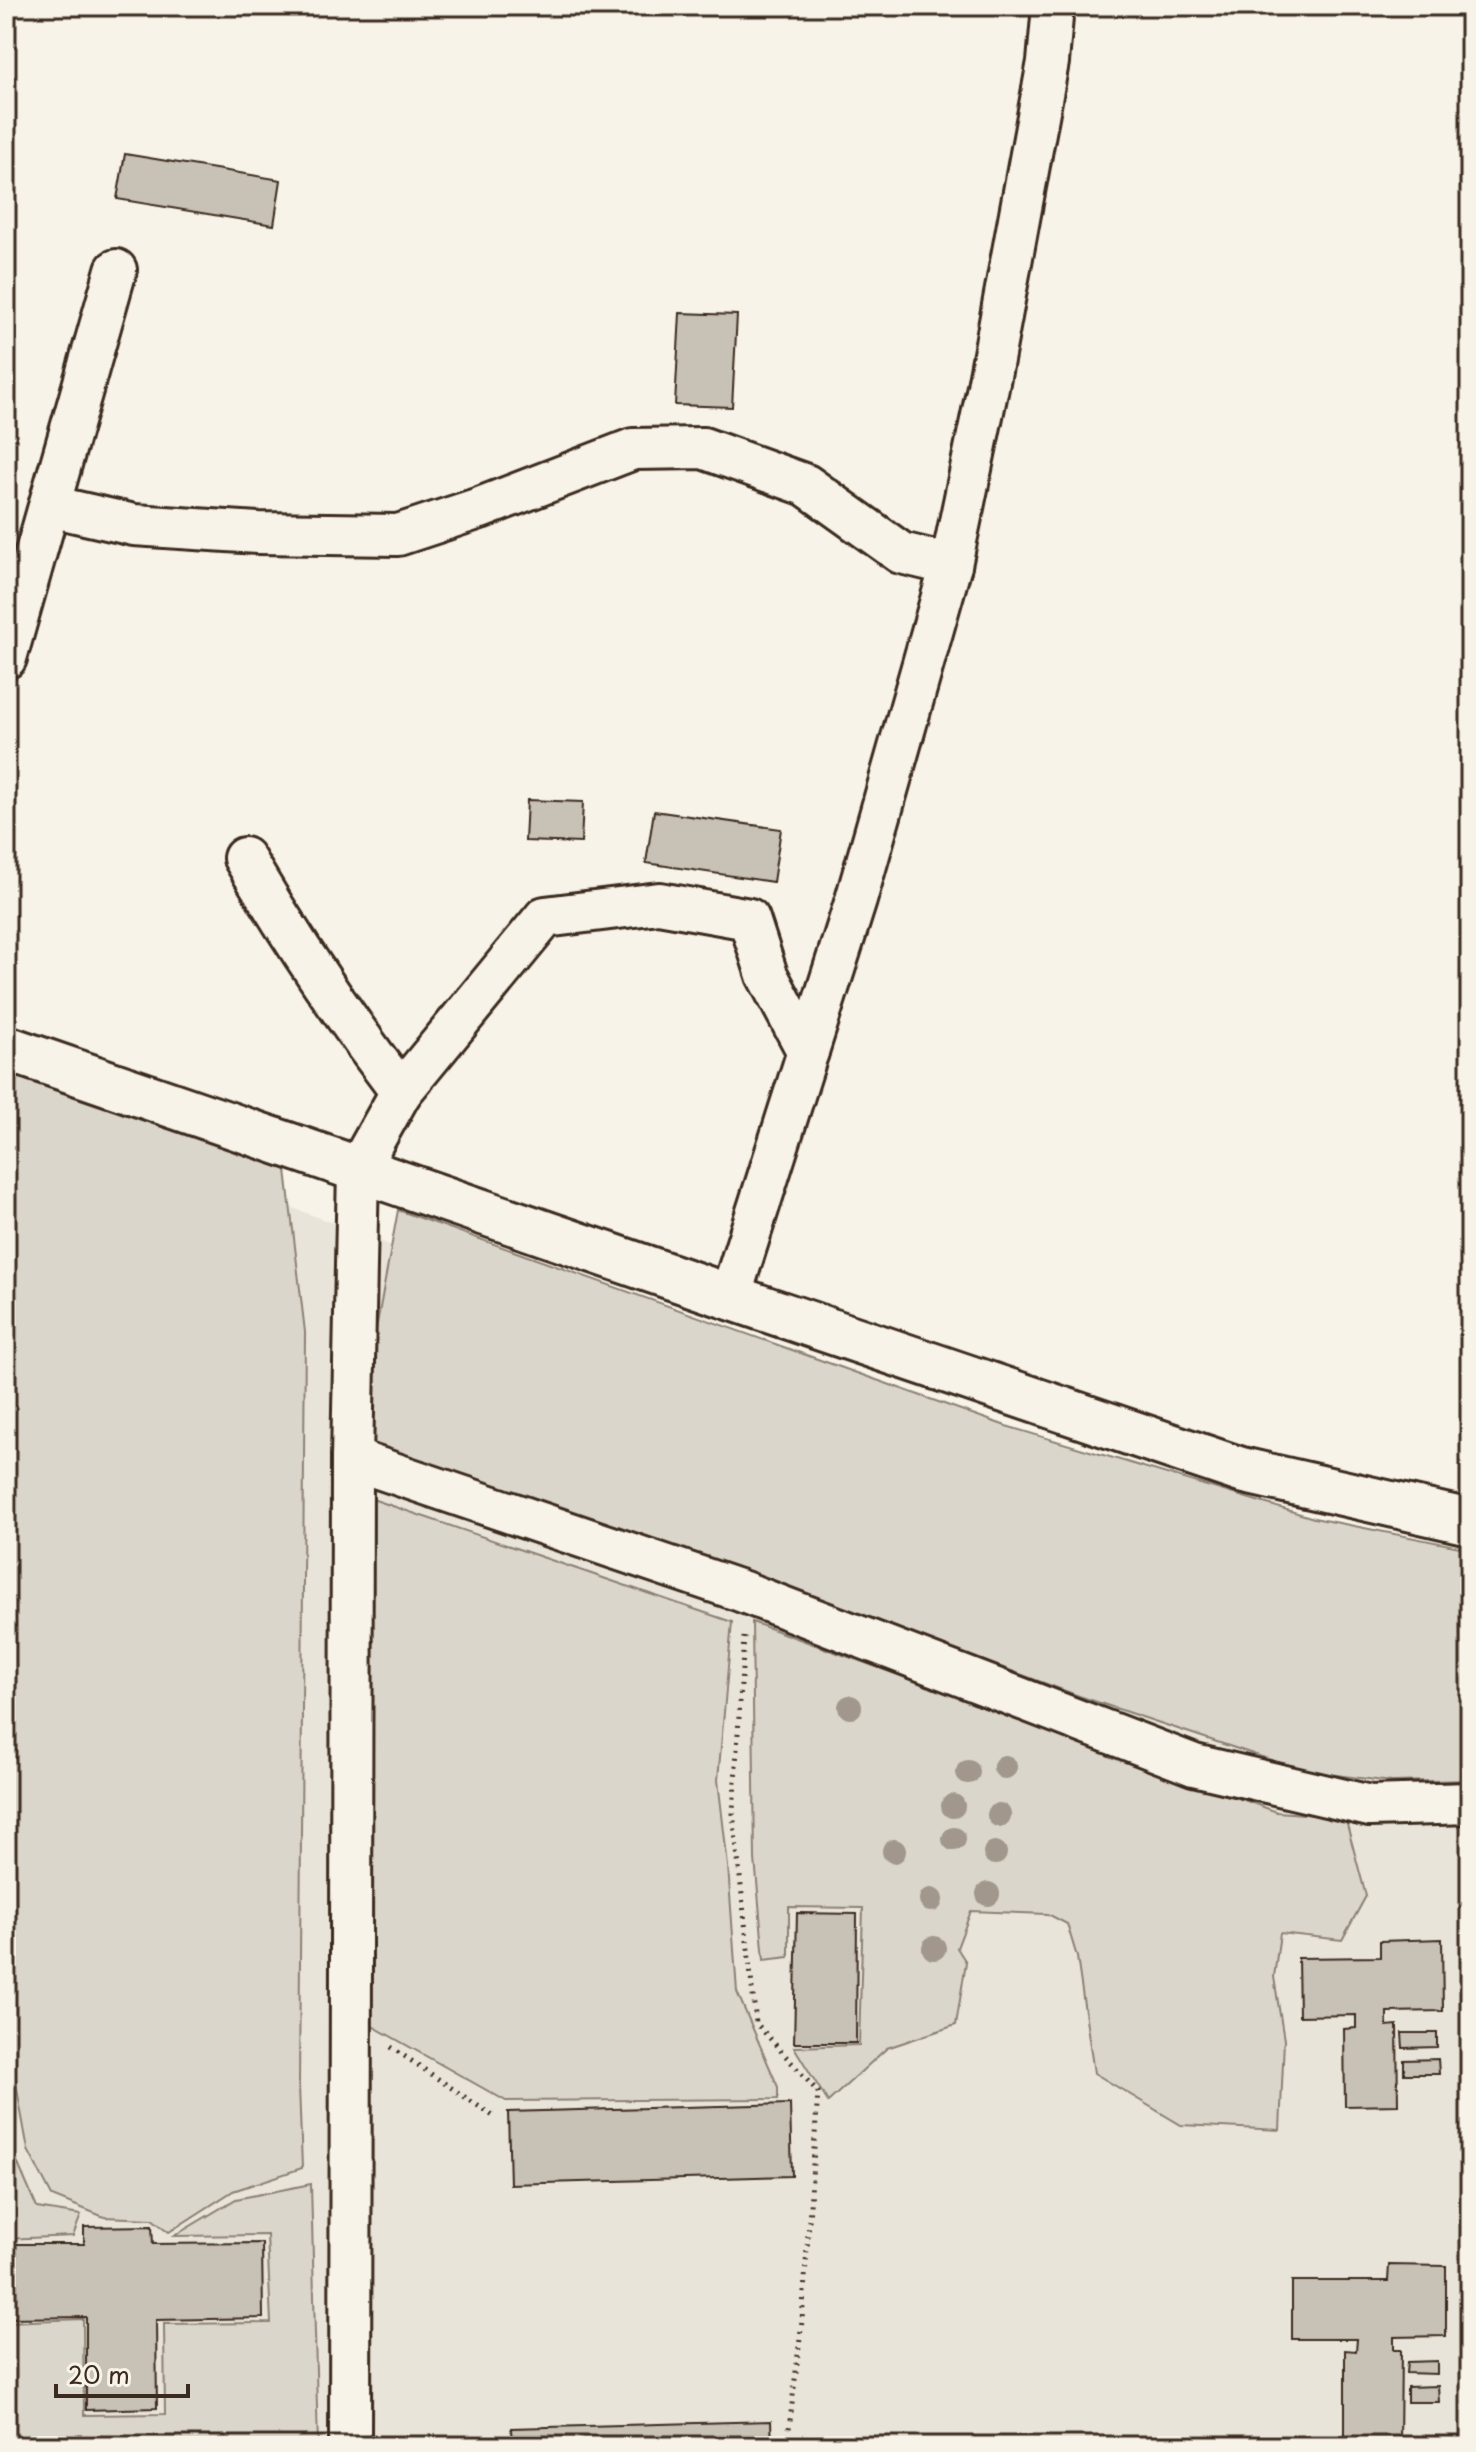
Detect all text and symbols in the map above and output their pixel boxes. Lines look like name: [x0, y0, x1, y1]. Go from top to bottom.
scale bar: [56, 2348, 188, 2398]
text: 20 m: [68, 2356, 130, 2392]

